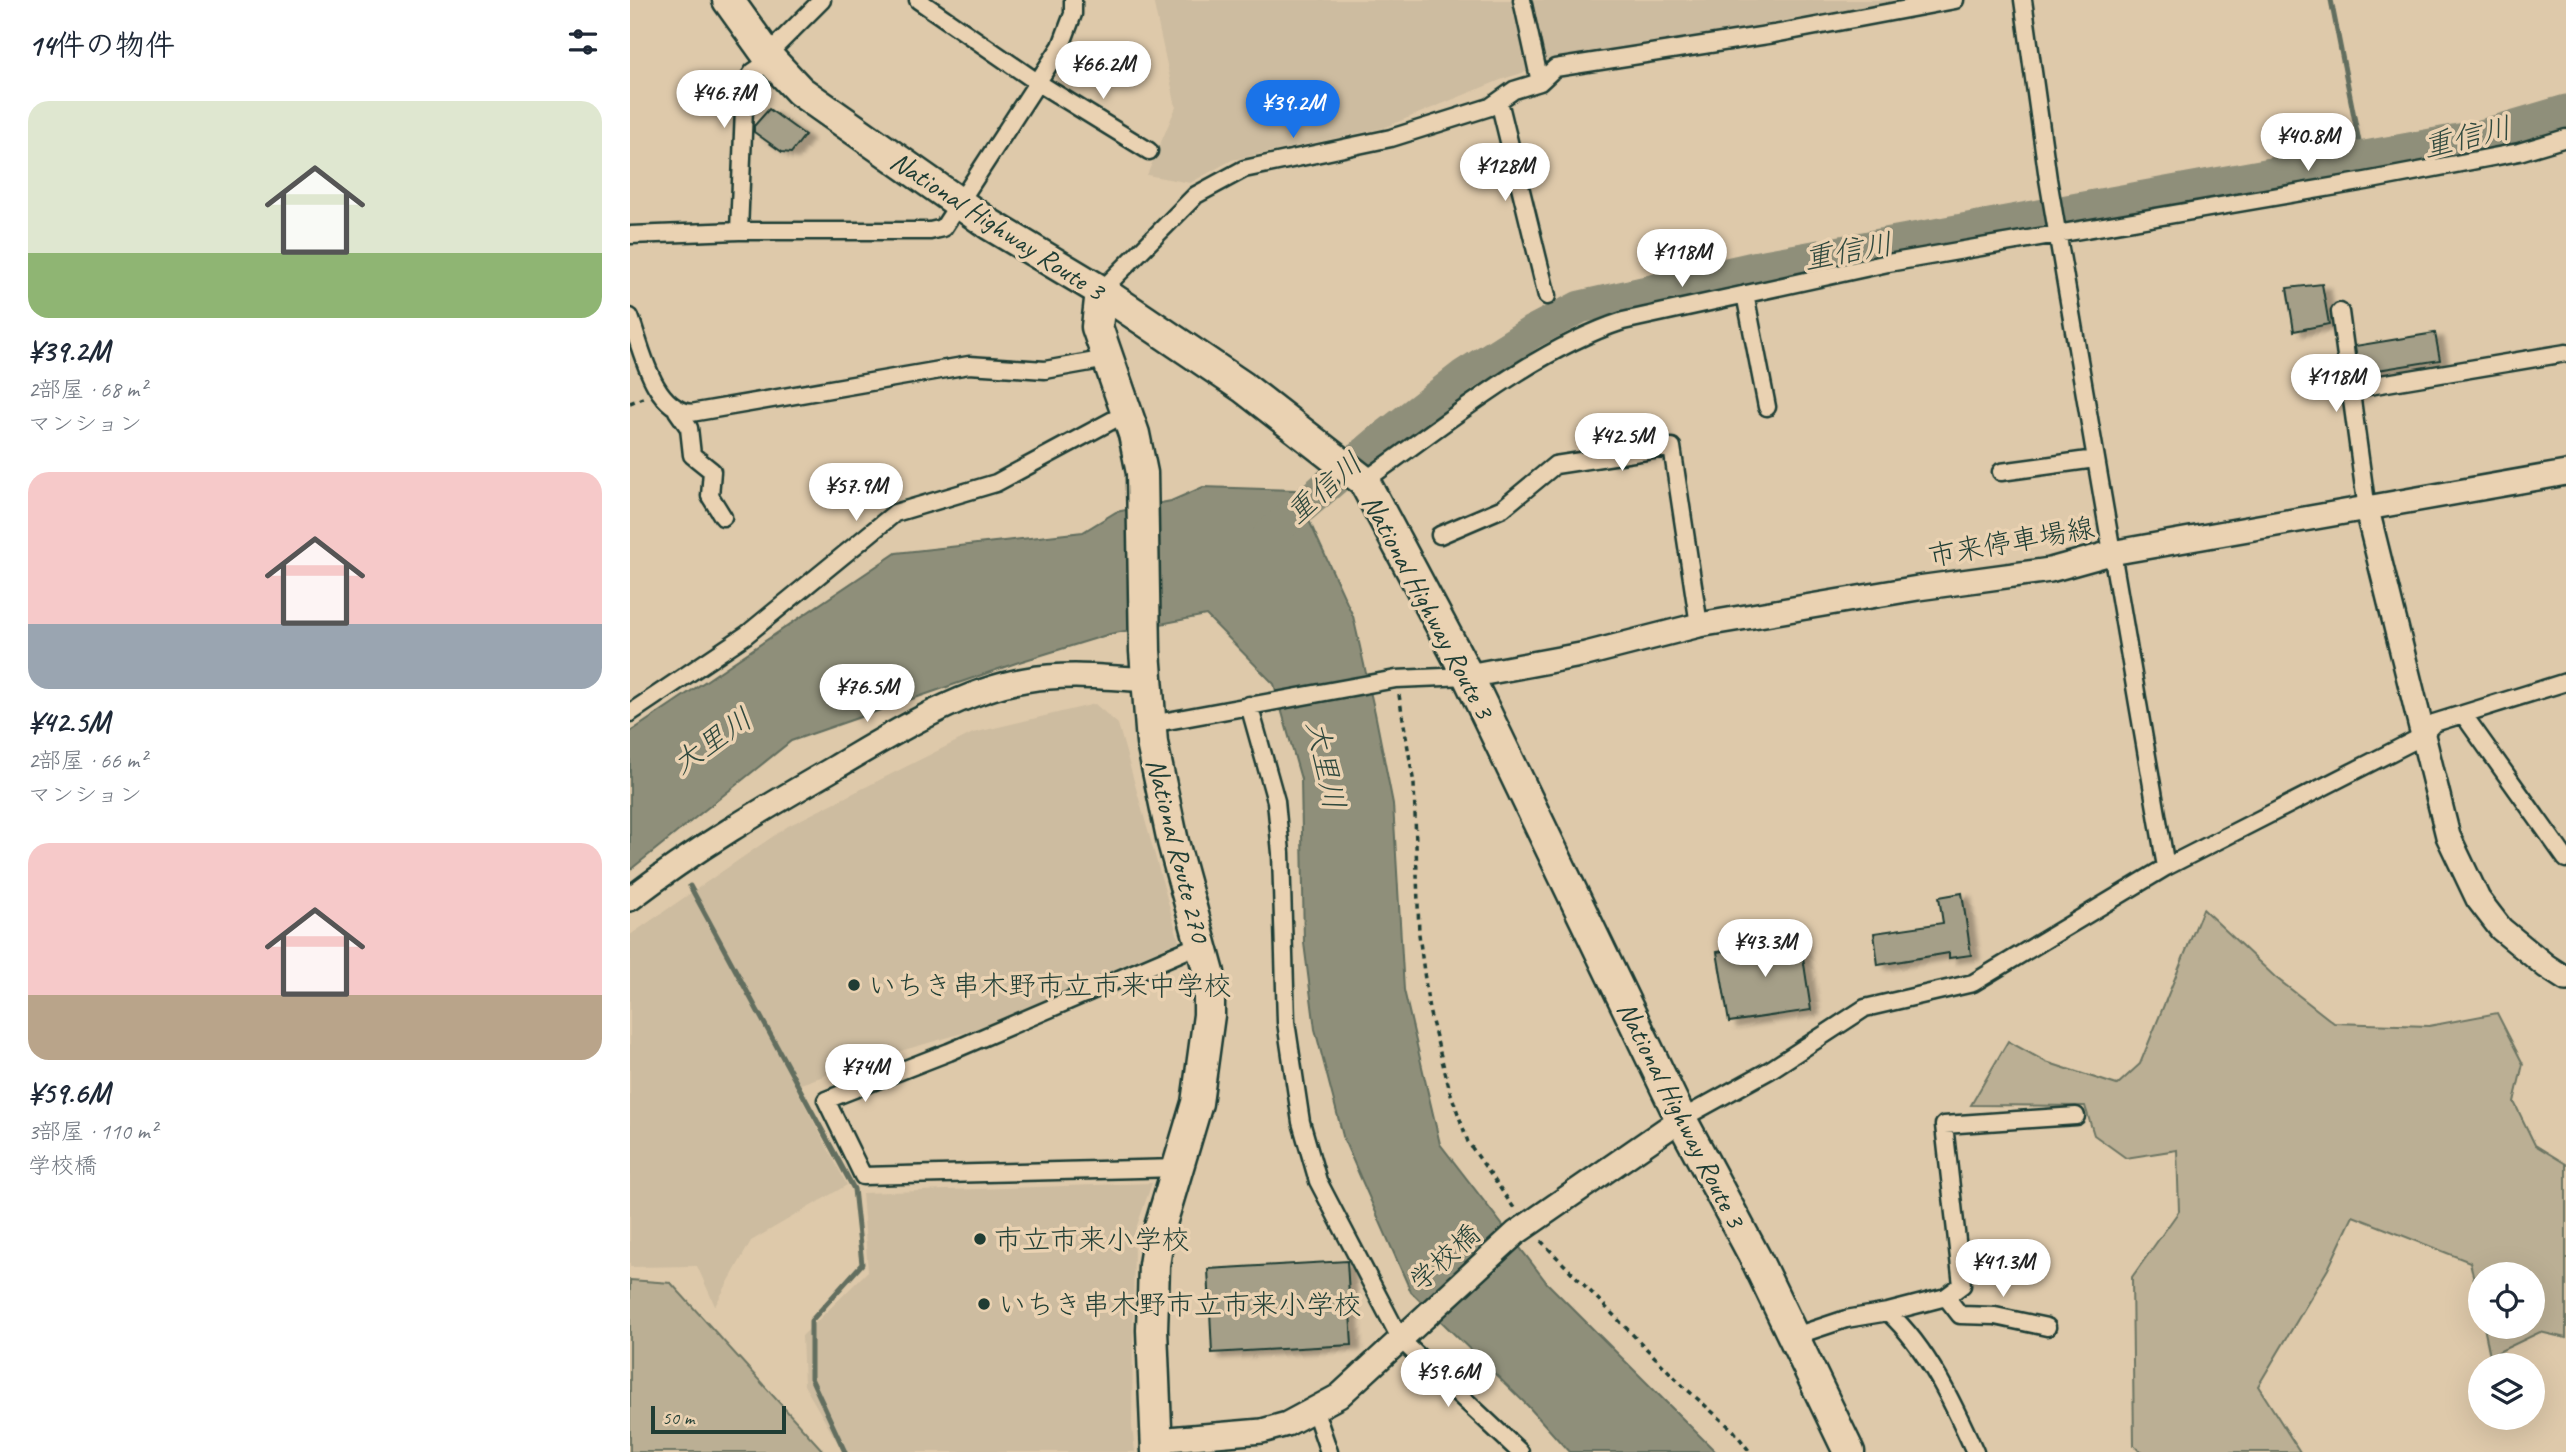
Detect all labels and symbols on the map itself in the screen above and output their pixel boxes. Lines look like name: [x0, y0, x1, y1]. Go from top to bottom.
pin: ¥66.2M: [1046, 42, 1160, 101]
pin: ¥46.7M: [667, 71, 781, 130]
pin: ¥39.2M: [1236, 80, 1350, 140]
water label: 重信川: [2419, 108, 2515, 166]
pin: ¥40.8M: [2251, 114, 2365, 173]
street label: National Highway Route 3: [884, 143, 1113, 309]
pin: ¥128M: [1456, 144, 1554, 203]
water label: 重信川: [1800, 224, 1896, 278]
pin: ¥118M: [1633, 230, 1731, 289]
pin: ¥118M: [2287, 354, 2385, 414]
pin: ¥42.5M: [1565, 414, 1679, 473]
water label: 重信川: [1278, 444, 1370, 532]
pin: ¥57.9M: [799, 463, 913, 523]
street label: National Highway Route 3: [1355, 488, 1503, 726]
street label: 市来停車場線: [1925, 510, 2097, 573]
pin: ¥76.5M: [810, 664, 924, 724]
water label: 大里川: [664, 700, 760, 782]
water label: 大里川: [1298, 717, 1354, 813]
street label: National Route 270: [1139, 755, 1219, 948]
pin: ¥43.3M: [1708, 920, 1822, 979]
place label: いちき串木野市立市来中学校: [868, 968, 1232, 1003]
marker: いちき串木野市立市来中学校: [846, 977, 862, 993]
street label: National Highway Route 3: [1610, 996, 1755, 1235]
pin: ¥74M: [824, 1044, 906, 1104]
street label: 学校橋: [1401, 1216, 1487, 1298]
place label: 市立市来小学校: [994, 1222, 1190, 1257]
marker: 市立市来小学校: [972, 1231, 988, 1247]
pin: ¥41.3M: [1946, 1240, 2060, 1299]
place label: いちき串木野市立市来小学校: [998, 1287, 1362, 1322]
marker: いちき串木野市立市来小学校: [976, 1296, 992, 1312]
pin: ¥59.6M: [1391, 1350, 1505, 1409]
scale bar: [651, 1403, 786, 1435]

